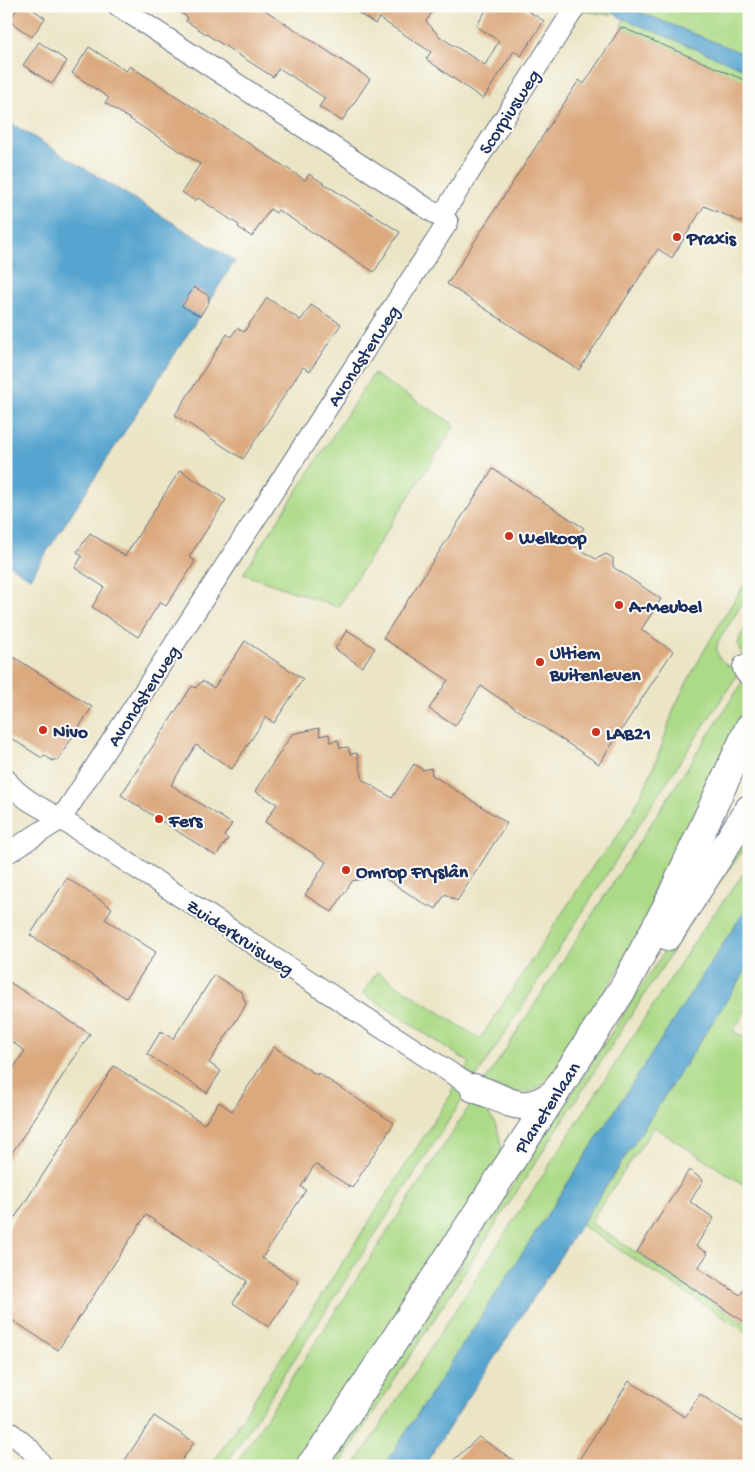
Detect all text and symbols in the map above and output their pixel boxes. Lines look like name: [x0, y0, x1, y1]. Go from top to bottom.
street label: Scorpiusweg: [475, 66, 547, 160]
place label: Praxis: [686, 229, 737, 252]
marker: Praxis: [671, 231, 683, 243]
street label: Avondsterweg: [324, 302, 406, 412]
place label: Welkoop: [518, 528, 587, 551]
marker: Welkoop: [503, 530, 515, 542]
place label: A-Meubel: [628, 597, 702, 620]
marker: A-Meubel: [613, 599, 625, 611]
street label: Avondsterweg: [104, 642, 186, 752]
place label: Ultiem Buitenleven: [549, 643, 642, 688]
marker: Ultiem Buitenleven: [534, 656, 546, 668]
place label: Nivo: [53, 722, 88, 745]
marker: Nivo: [37, 724, 49, 736]
place label: LAB21: [606, 724, 651, 747]
marker: LAB21: [590, 726, 602, 738]
place label: Fers: [168, 811, 203, 834]
marker: Fers: [153, 813, 165, 825]
place label: Omrop Fryslân: [356, 862, 469, 885]
marker: Omrop Fryslân: [340, 864, 352, 876]
street label: Zuiderkruisweg: [181, 896, 297, 982]
street label: Planetenlaan: [510, 1059, 587, 1160]

